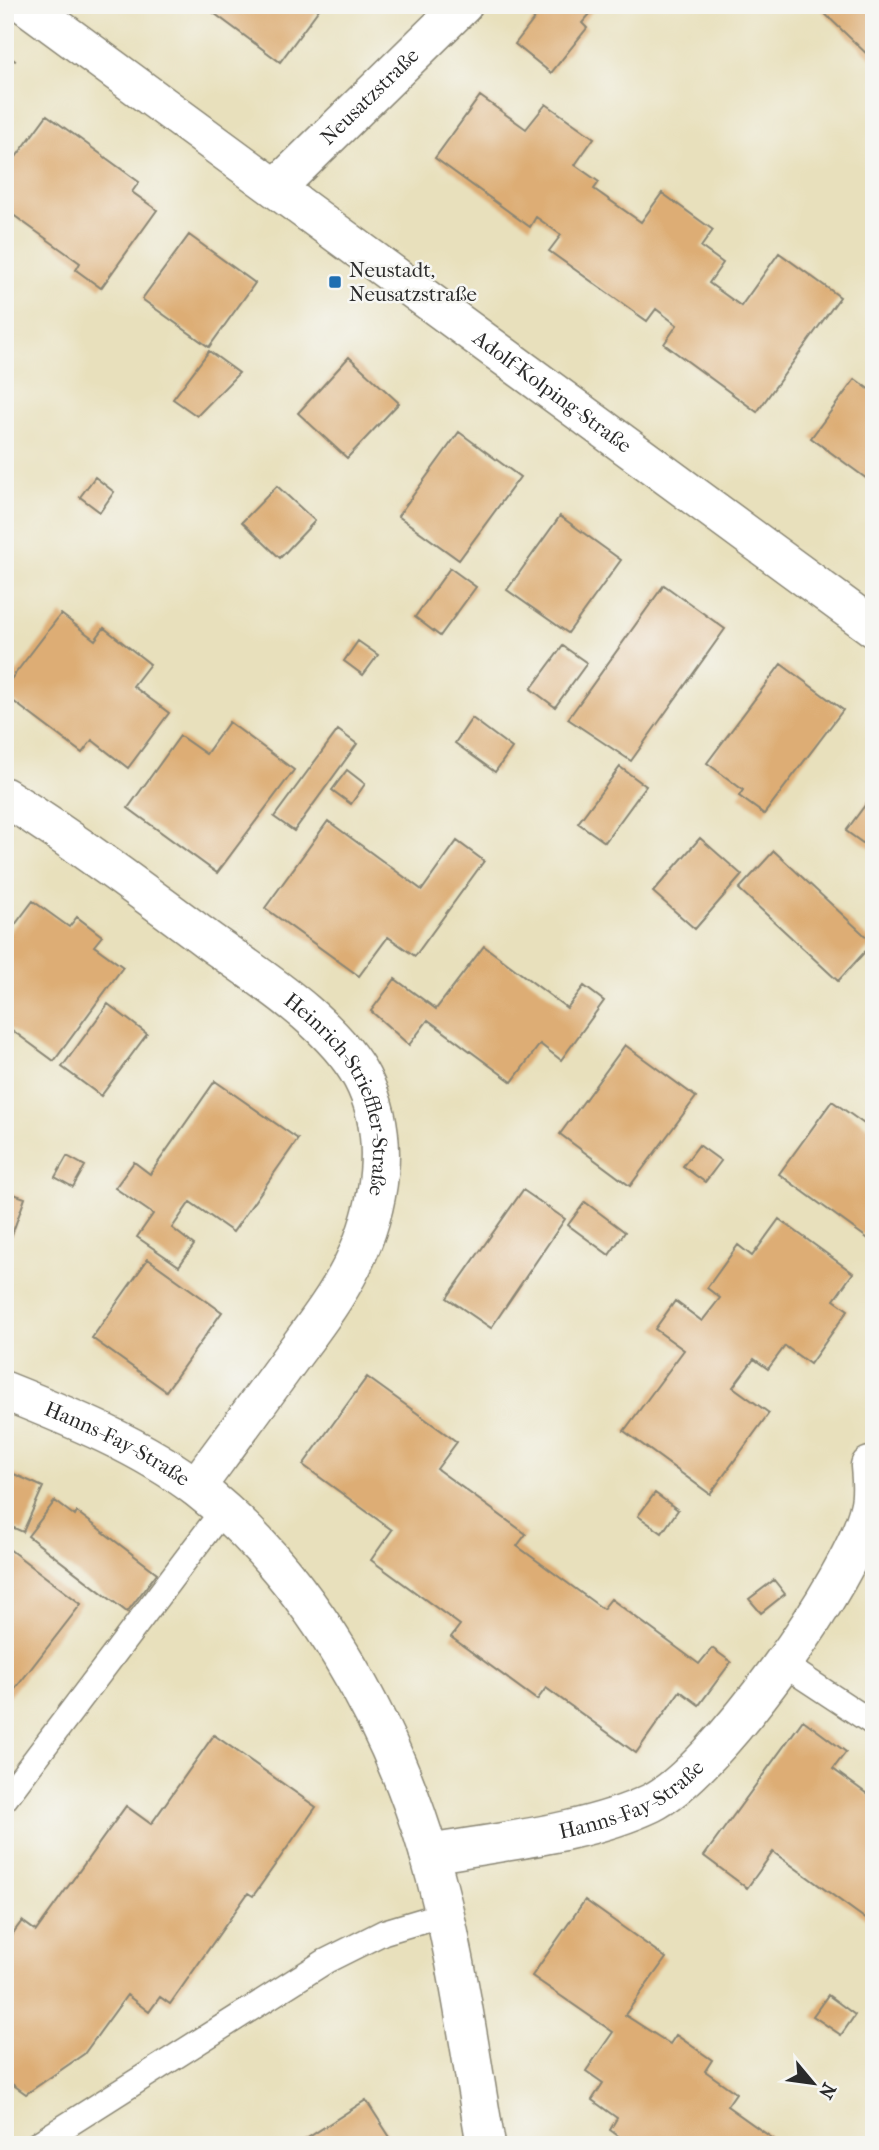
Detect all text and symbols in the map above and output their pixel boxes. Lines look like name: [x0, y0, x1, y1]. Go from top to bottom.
street label: Neusatzstraße: [316, 43, 424, 150]
place label: Neustadt, Neusatzstraße: [349, 258, 477, 306]
marker: Neustadt, Neusatzstraße: [327, 274, 343, 290]
street label: Adolf-Kolping-Straße: [468, 325, 636, 458]
street label: Heinrich-Strieffler-Straße: [280, 988, 392, 1198]
street label: Hanns-Fay-Straße: [41, 1396, 194, 1491]
street label: Hanns-Fay-Straße: [557, 1755, 709, 1844]
north arrow: [778, 2048, 848, 2118]
text: N: [814, 2079, 840, 2103]

